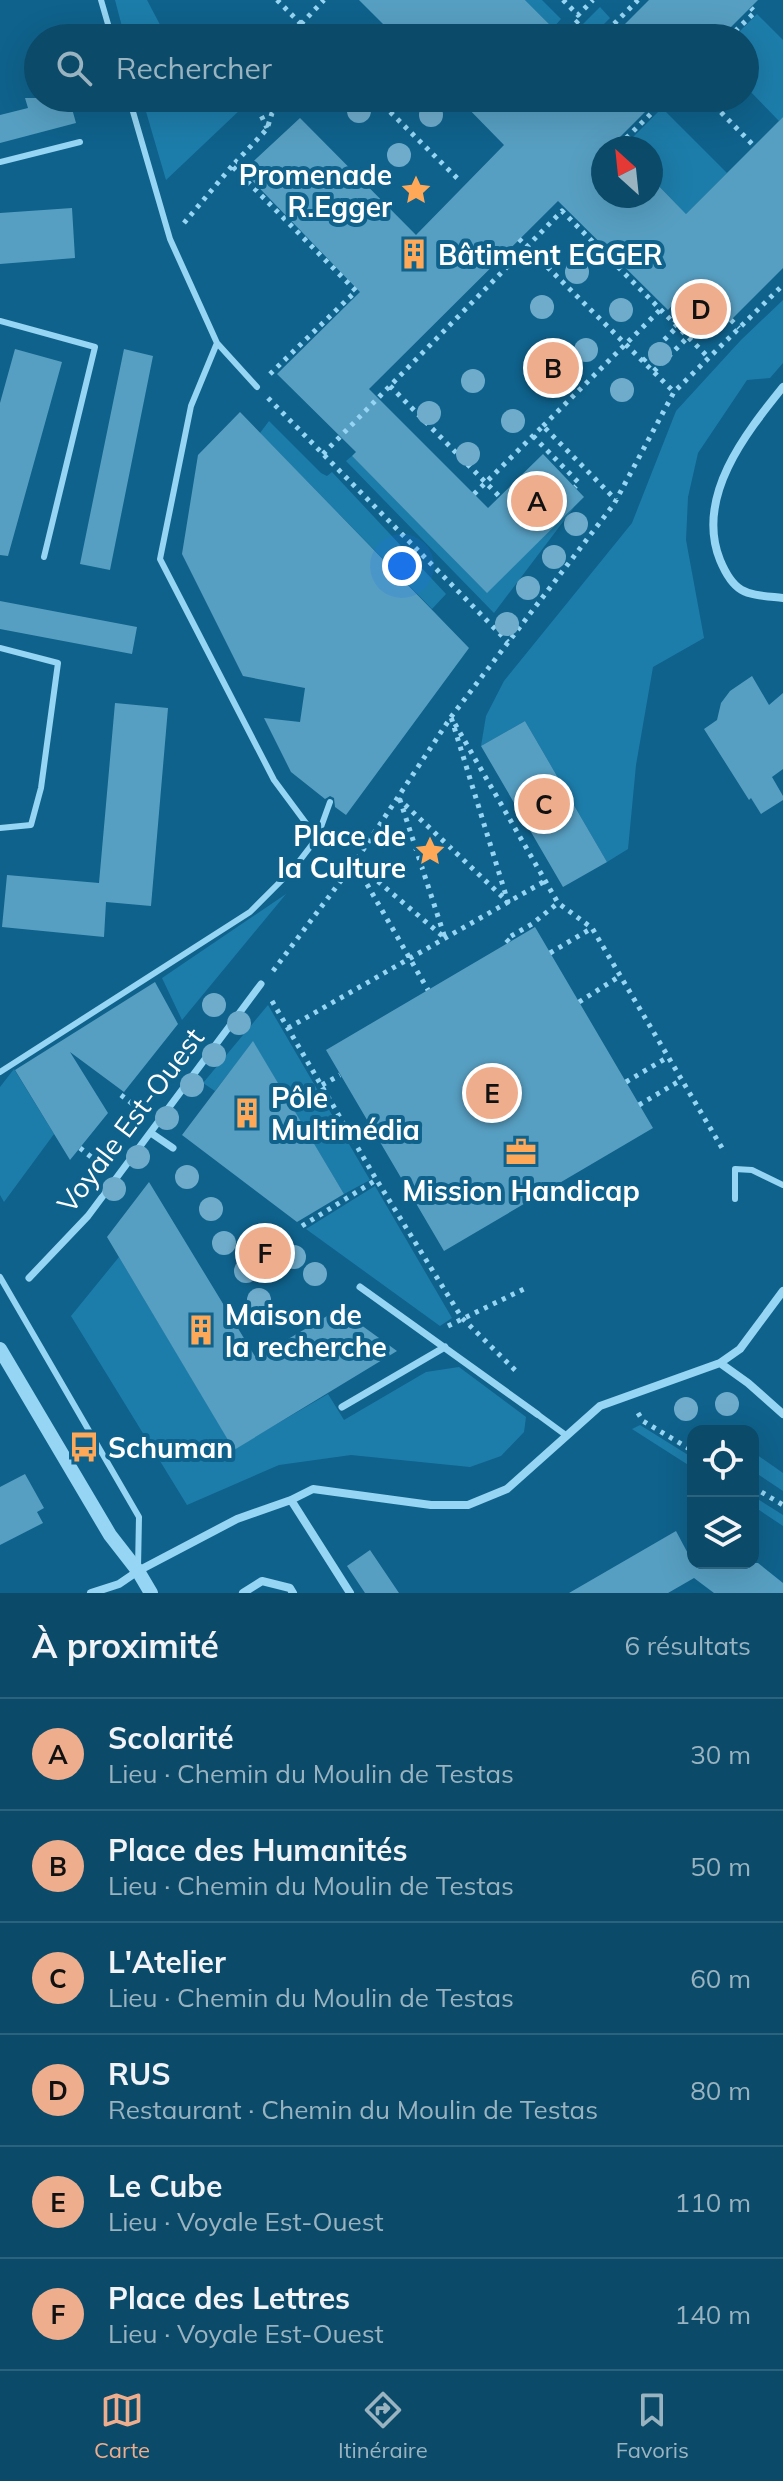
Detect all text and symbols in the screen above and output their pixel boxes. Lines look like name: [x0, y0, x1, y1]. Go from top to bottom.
search box: [24, 24, 759, 112]
icon: search: [52, 46, 96, 90]
text: Rechercher: [116, 49, 272, 87]
north arrow: [591, 136, 663, 208]
place label: Promenade R.Egger: [239, 157, 392, 224]
place icon: Promenade R.Egger: [399, 173, 433, 207]
building icon: Bâtiment EGGER: [397, 237, 431, 271]
place label: Bâtiment EGGER: [438, 237, 663, 272]
pin: D: [675, 279, 727, 339]
pin: B: [527, 338, 579, 398]
pin: A: [511, 471, 563, 531]
your location: [382, 546, 422, 586]
pin: C: [518, 774, 570, 834]
place label: Place de la Culture: [277, 818, 406, 885]
place icon: Place de la Culture: [413, 834, 447, 868]
street label: Voyale Est-Ouest: [49, 1021, 211, 1219]
pin: E: [466, 1063, 518, 1123]
place label: Pôle Multimédia: [271, 1080, 420, 1147]
building icon: Pôle Multimédia: [230, 1096, 264, 1130]
office icon: Mission Handicap: [504, 1135, 538, 1169]
place label: Mission Handicap: [402, 1173, 640, 1208]
pin: F: [239, 1223, 291, 1283]
place label: Maison de la recherche: [225, 1297, 387, 1364]
building icon: Maison de la recherche: [184, 1313, 218, 1347]
map controls: [687, 1425, 759, 1569]
button: locate: [687, 1425, 759, 1497]
bus stop icon: Schuman: [67, 1430, 101, 1464]
place label: Schuman: [108, 1430, 233, 1465]
button: layers: [687, 1497, 759, 1569]
text: À proximité: [32, 1624, 219, 1667]
text: 6 résultats: [624, 1629, 751, 1662]
text: Scolarité: [108, 1719, 234, 1757]
text: A: [48, 1738, 68, 1771]
text: 30 m: [690, 1738, 751, 1771]
text: Lieu · Chemin du Moulin de Testas: [108, 1757, 514, 1790]
text: Place des Humanités: [108, 1831, 407, 1869]
text: B: [49, 1850, 67, 1883]
text: 50 m: [690, 1850, 751, 1883]
text: Lieu · Chemin du Moulin de Testas: [108, 1869, 514, 1902]
text: L'Atelier: [108, 1943, 226, 1981]
text: C: [49, 1962, 67, 1995]
text: 60 m: [690, 1962, 751, 1995]
text: Lieu · Chemin du Moulin de Testas: [108, 1981, 514, 2014]
text: RUS: [108, 2055, 171, 2093]
text: D: [48, 2074, 68, 2107]
text: 80 m: [690, 2074, 751, 2107]
text: Restaurant · Chemin du Moulin de Testas: [108, 2093, 598, 2126]
text: Le Cube: [108, 2167, 222, 2205]
text: E: [50, 2186, 66, 2219]
text: 110 m: [675, 2186, 751, 2219]
text: Lieu · Voyale Est-Ouest: [108, 2205, 384, 2238]
text: Place des Lettres: [108, 2279, 350, 2317]
text: F: [51, 2298, 65, 2331]
text: 140 m: [675, 2298, 751, 2331]
text: Lieu · Voyale Est-Ouest: [108, 2317, 384, 2350]
tab: Carte: [94, 2388, 150, 2464]
tab: Itinéraire: [338, 2388, 428, 2464]
tab: Favoris: [616, 2388, 689, 2464]

